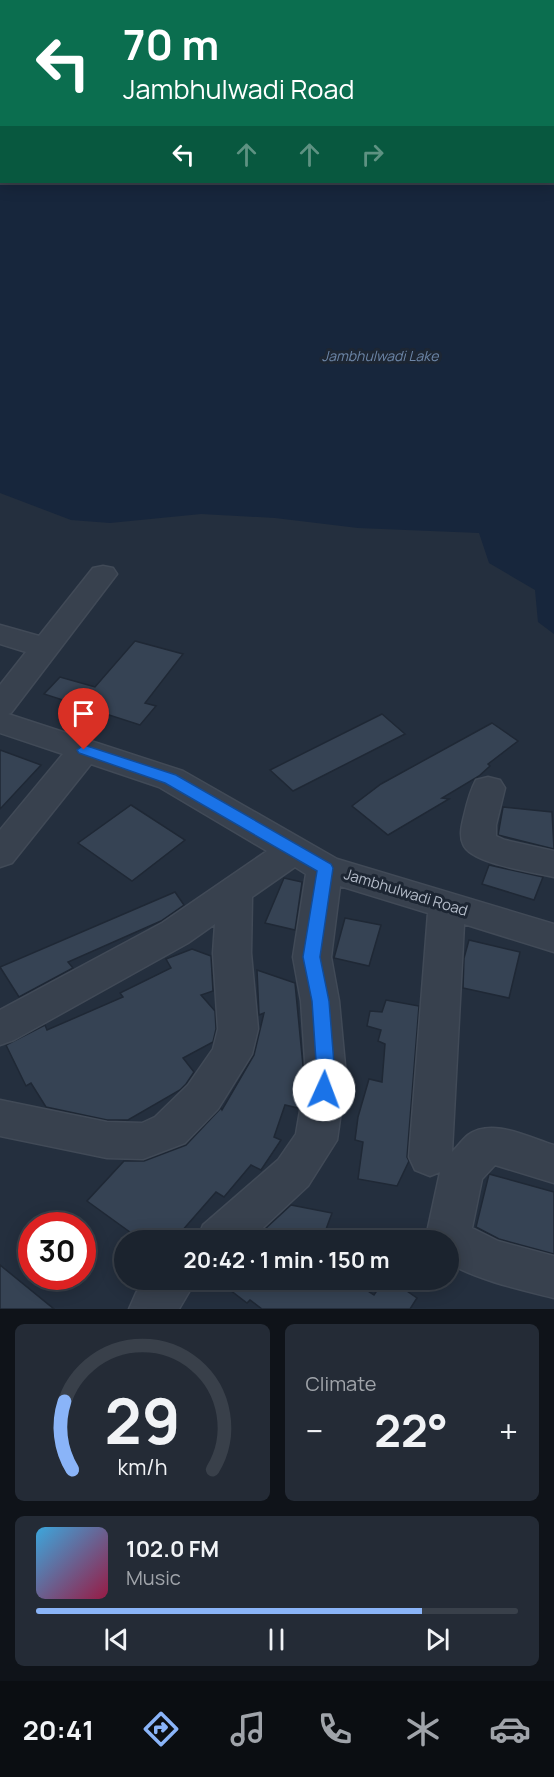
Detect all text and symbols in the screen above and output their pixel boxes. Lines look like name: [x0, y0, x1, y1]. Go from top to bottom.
text: 70 m: [123, 15, 219, 73]
icon: left: [24, 24, 102, 102]
text: Jambhulwadi Road: [123, 70, 354, 107]
icon: left: [167, 138, 200, 171]
icon: ahead: [230, 138, 263, 171]
icon: ahead: [293, 138, 326, 171]
icon: right: [356, 138, 389, 171]
water label: Jambhulwadi Lake: [322, 346, 439, 365]
pin: [58, 688, 109, 750]
icon: arrive: [67, 697, 100, 730]
street label: Jambhulwadi Road: [341, 863, 471, 921]
position arrow: [292, 1058, 356, 1122]
speed limit sign: 30: [18, 1212, 96, 1290]
text: 20:42 · 1 min · 150 m: [184, 1245, 389, 1275]
text: Climate: [306, 1370, 377, 1397]
text: 29: [104, 1377, 180, 1463]
text: 22°: [374, 1399, 448, 1461]
text: −: [306, 1408, 323, 1453]
text: +: [499, 1408, 518, 1453]
text: km/h: [117, 1452, 167, 1481]
text: 102.0 FM: [126, 1534, 219, 1564]
text: Music: [126, 1564, 181, 1591]
icon: previous: [100, 1623, 133, 1656]
icon: pause: [260, 1623, 293, 1656]
icon: next: [421, 1623, 454, 1656]
icon: directions: [140, 1708, 182, 1750]
icon: music: [227, 1708, 269, 1750]
icon: phone: [314, 1708, 356, 1750]
icon: climate: [402, 1708, 444, 1750]
icon: car: [489, 1708, 531, 1750]
text: 20:41: [23, 1711, 94, 1748]

